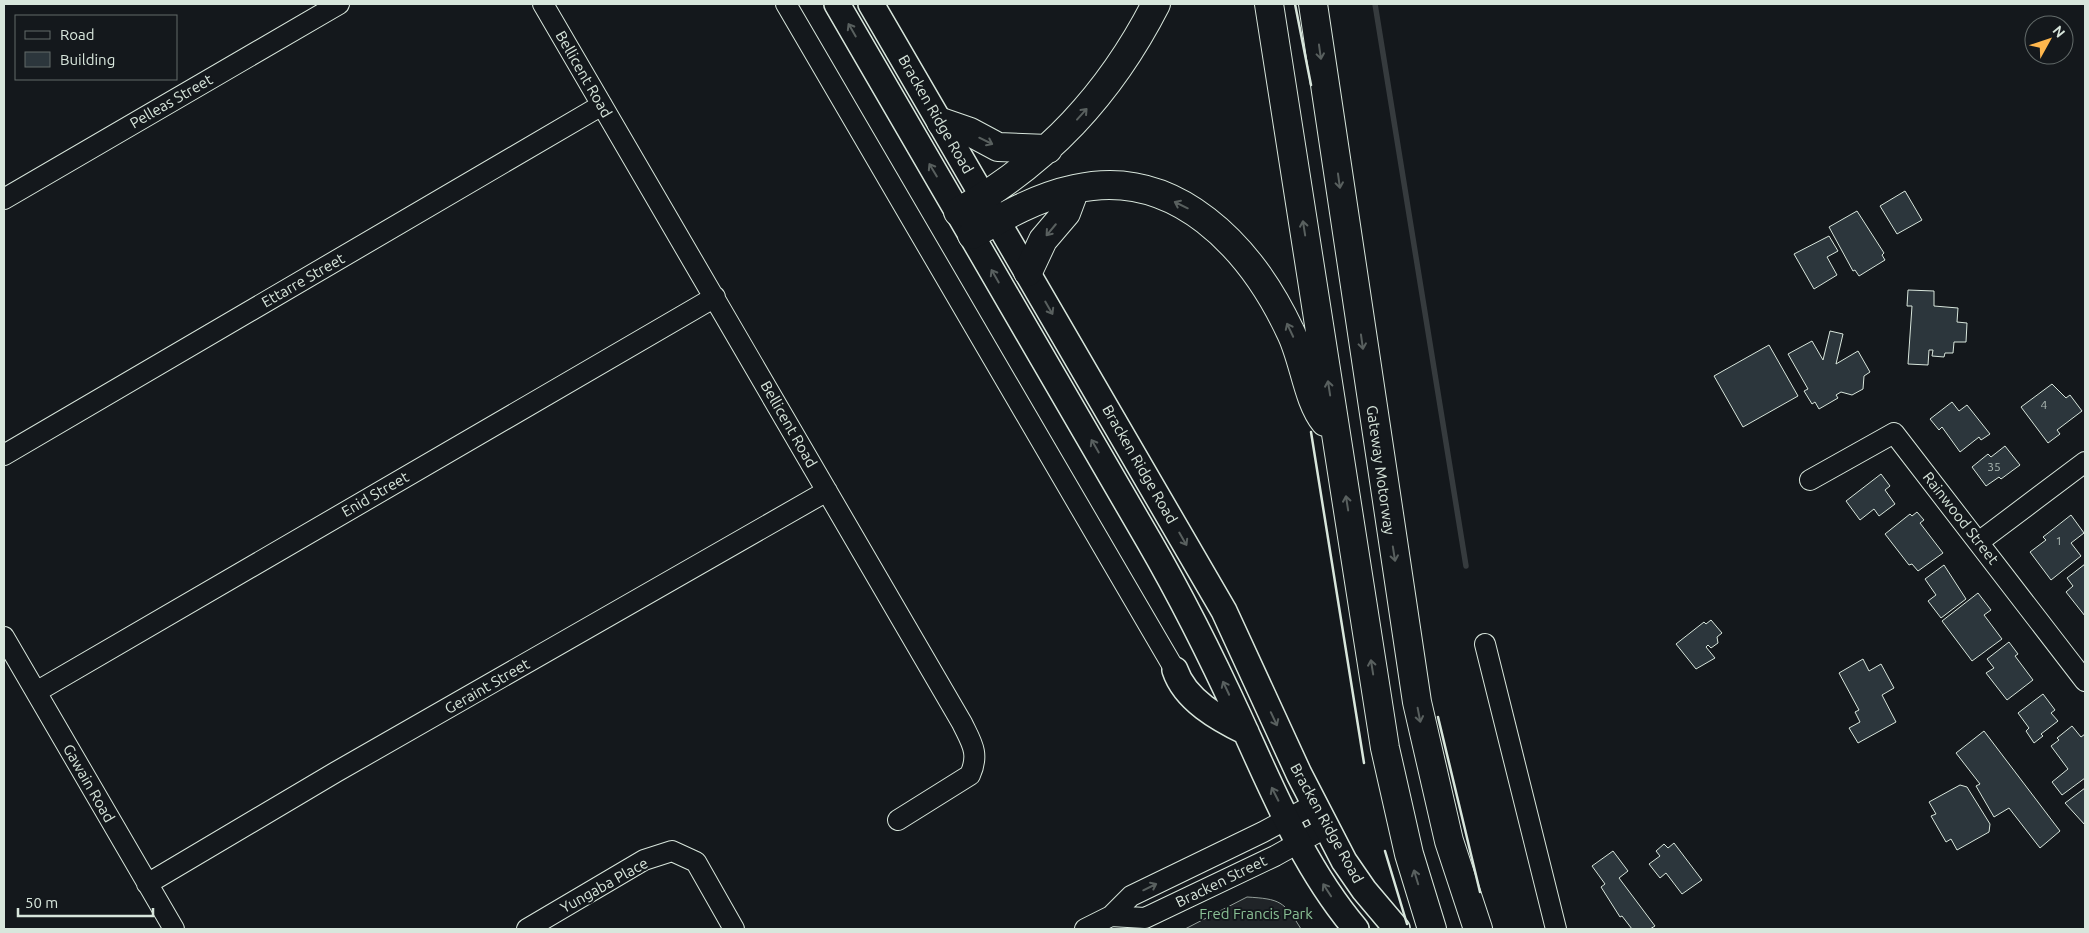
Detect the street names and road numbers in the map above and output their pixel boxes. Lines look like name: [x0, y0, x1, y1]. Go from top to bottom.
street label: Bellicent Road: [552, 28, 616, 120]
street label: Bracken Ridge Road: [895, 52, 977, 176]
street label: Pelleas Street: [127, 70, 215, 132]
street label: Ettarre Street: [259, 249, 348, 311]
street label: Bellicent Road: [757, 378, 821, 470]
street label: Bracken Ridge Road: [1099, 402, 1181, 526]
street label: Gateway Motorway: [1363, 404, 1399, 536]
street label: Enid Street: [338, 468, 412, 520]
street label: Rainwood Street: [1920, 468, 2002, 568]
street label: Geraint Street: [442, 655, 532, 717]
street label: Gawain Road: [60, 741, 118, 825]
street label: Bracken Ridge Road: [1287, 760, 1367, 886]
street label: Bracken Street: [1173, 852, 1269, 910]
street label: Yungaba Place: [557, 854, 651, 916]

